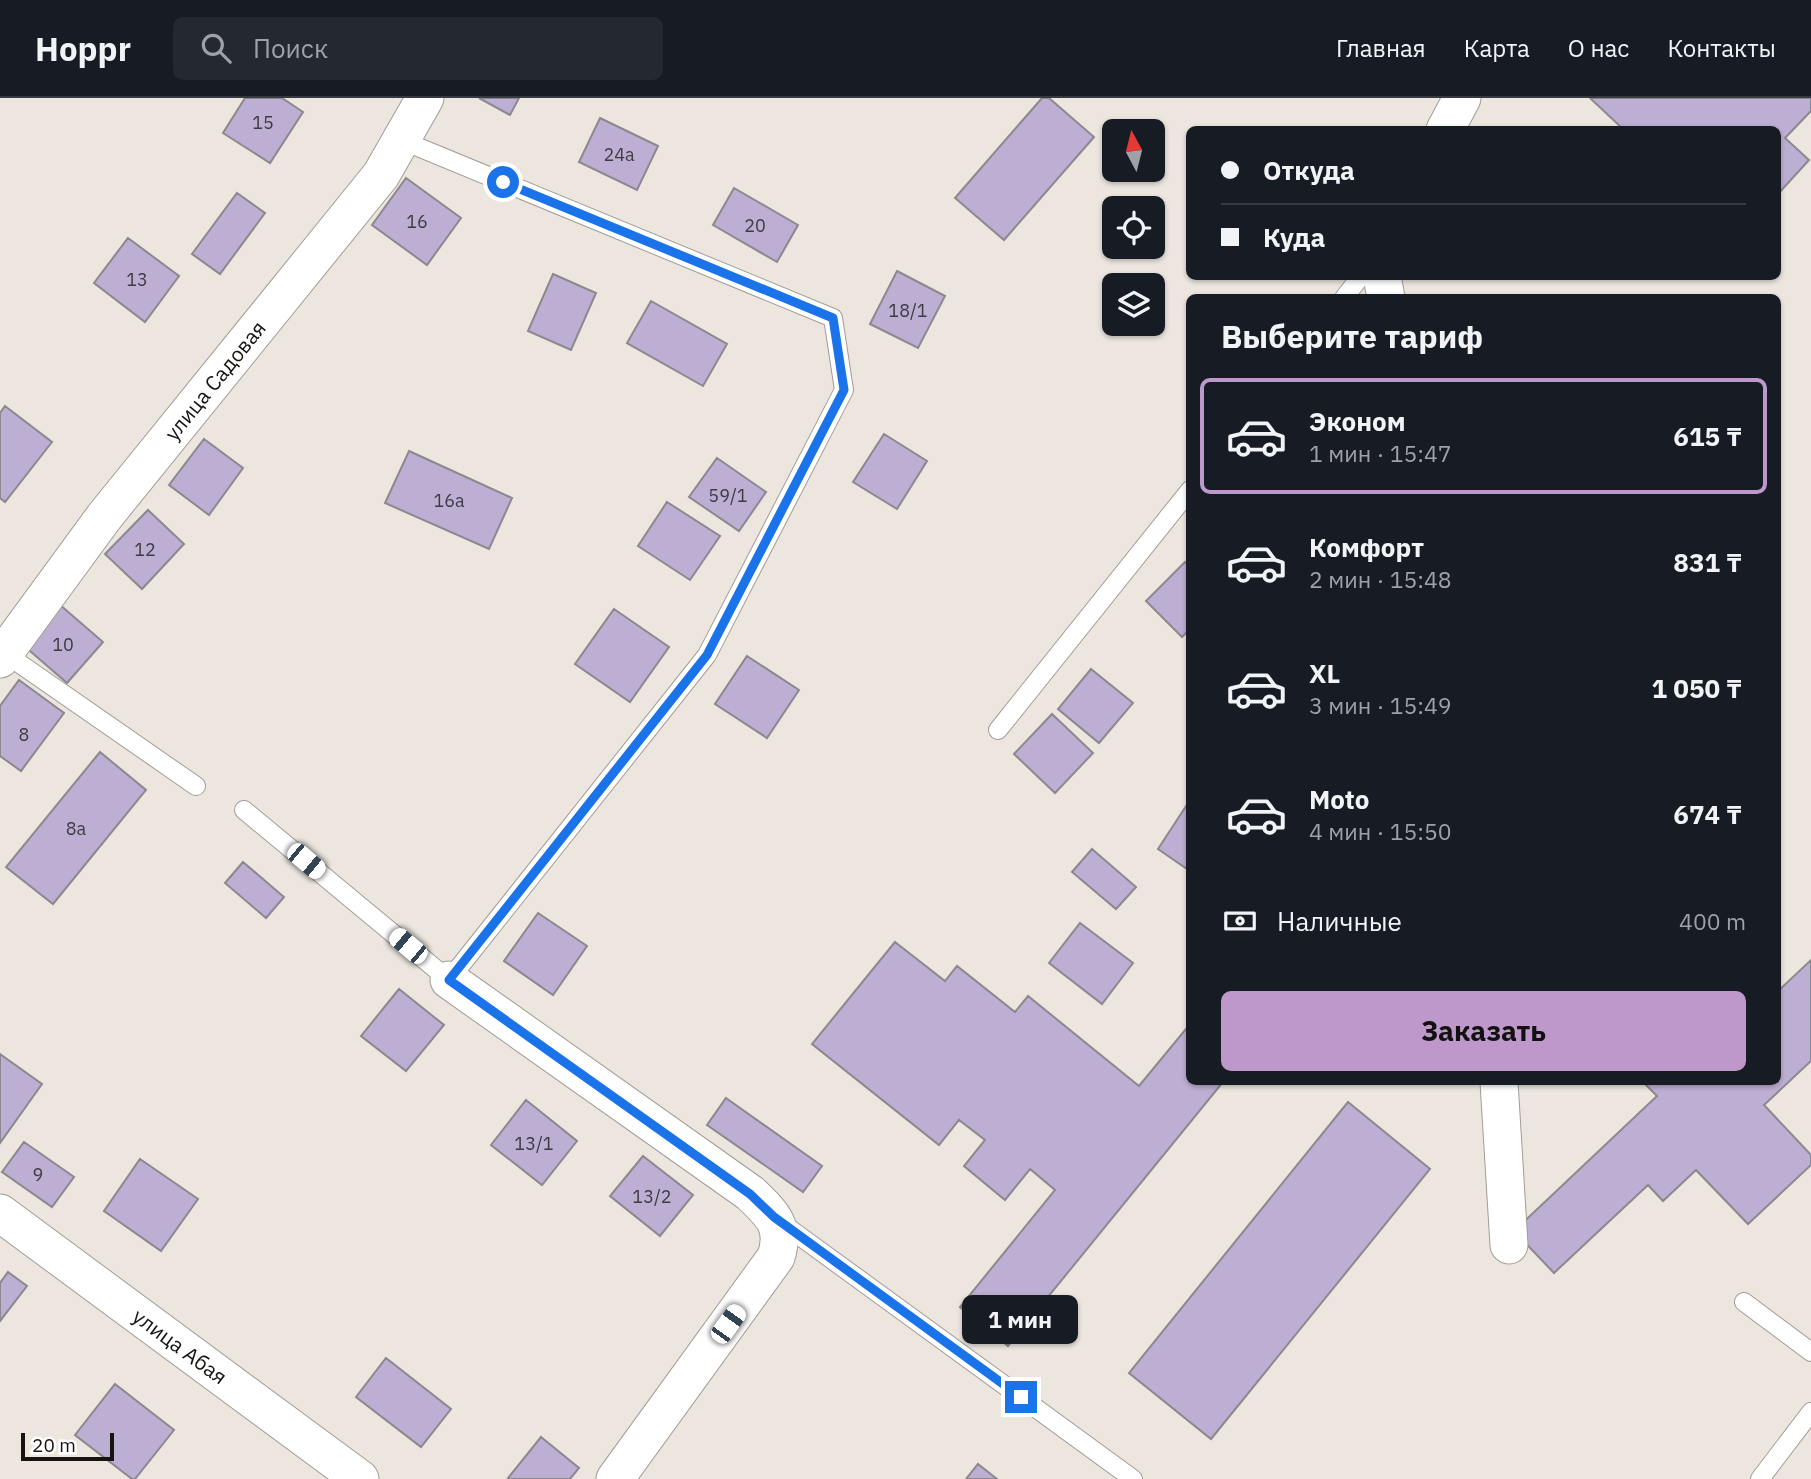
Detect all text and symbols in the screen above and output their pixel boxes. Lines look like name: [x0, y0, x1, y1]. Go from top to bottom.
search box: [173, 17, 663, 80]
text: Hoppr: [35, 27, 131, 70]
icon: search: [197, 29, 235, 67]
text: Поиск: [253, 31, 328, 65]
text: Главная: [1336, 32, 1426, 64]
text: Карта: [1464, 32, 1530, 64]
text: О нас: [1568, 32, 1629, 64]
text: Контакты: [1667, 32, 1776, 64]
house number: 15: [252, 111, 274, 134]
north arrow: [1102, 119, 1166, 182]
map controls: [1102, 119, 1165, 336]
house number: 24а: [603, 143, 635, 166]
text: Откуда: [1263, 153, 1355, 187]
route start: [487, 166, 519, 198]
button: locate: [1102, 196, 1165, 259]
house number: 16: [406, 210, 428, 233]
house number: 20: [744, 214, 766, 237]
text: Куда: [1263, 220, 1325, 254]
house number: 13: [126, 268, 148, 291]
button: layers: [1102, 273, 1165, 336]
house number: 18/1: [888, 299, 928, 322]
street label: улица Садовая: [158, 315, 272, 446]
text: Выберите тариф: [1221, 315, 1483, 357]
text: Эконом: [1309, 404, 1406, 438]
icon: car: [1225, 405, 1288, 468]
text: 615 ₸: [1673, 419, 1742, 453]
text: 1 мин · 15:47: [1309, 438, 1452, 468]
house number: 59/1: [708, 484, 748, 507]
house number: 16а: [433, 489, 465, 512]
text: Комфорт: [1309, 530, 1424, 564]
icon: car: [1225, 531, 1288, 594]
house number: 12: [134, 538, 156, 561]
text: 831 ₸: [1673, 545, 1742, 579]
text: 2 мин · 15:48: [1309, 564, 1452, 594]
house number: 10: [52, 633, 74, 656]
text: XL: [1309, 656, 1340, 690]
icon: car: [1225, 657, 1288, 720]
text: 1 050 ₸: [1652, 671, 1742, 705]
text: 3 мин · 15:49: [1309, 690, 1452, 720]
house number: 8: [19, 723, 29, 746]
text: Moto: [1309, 782, 1369, 816]
icon: car: [1225, 783, 1288, 846]
text: 674 ₸: [1673, 797, 1742, 831]
text: 4 мин · 15:50: [1309, 816, 1452, 846]
house number: 8а: [66, 817, 87, 840]
car: [284, 839, 329, 883]
icon: cash: [1221, 902, 1259, 940]
text: Наличные: [1277, 904, 1402, 938]
text: 400 m: [1679, 906, 1746, 936]
car: [386, 924, 431, 968]
button: Заказать: [1221, 991, 1746, 1071]
house number: 13/1: [514, 1132, 554, 1155]
house number: 9: [33, 1163, 43, 1186]
house number: 13/2: [632, 1185, 672, 1208]
callout: 1 мин: [963, 1296, 1079, 1344]
car: [708, 1301, 749, 1347]
street label: улица Абая: [127, 1302, 233, 1390]
text: 1 мин: [988, 1304, 1052, 1334]
route end: [1005, 1381, 1037, 1413]
scale bar: [21, 1430, 114, 1462]
text: 20 m: [32, 1433, 76, 1457]

